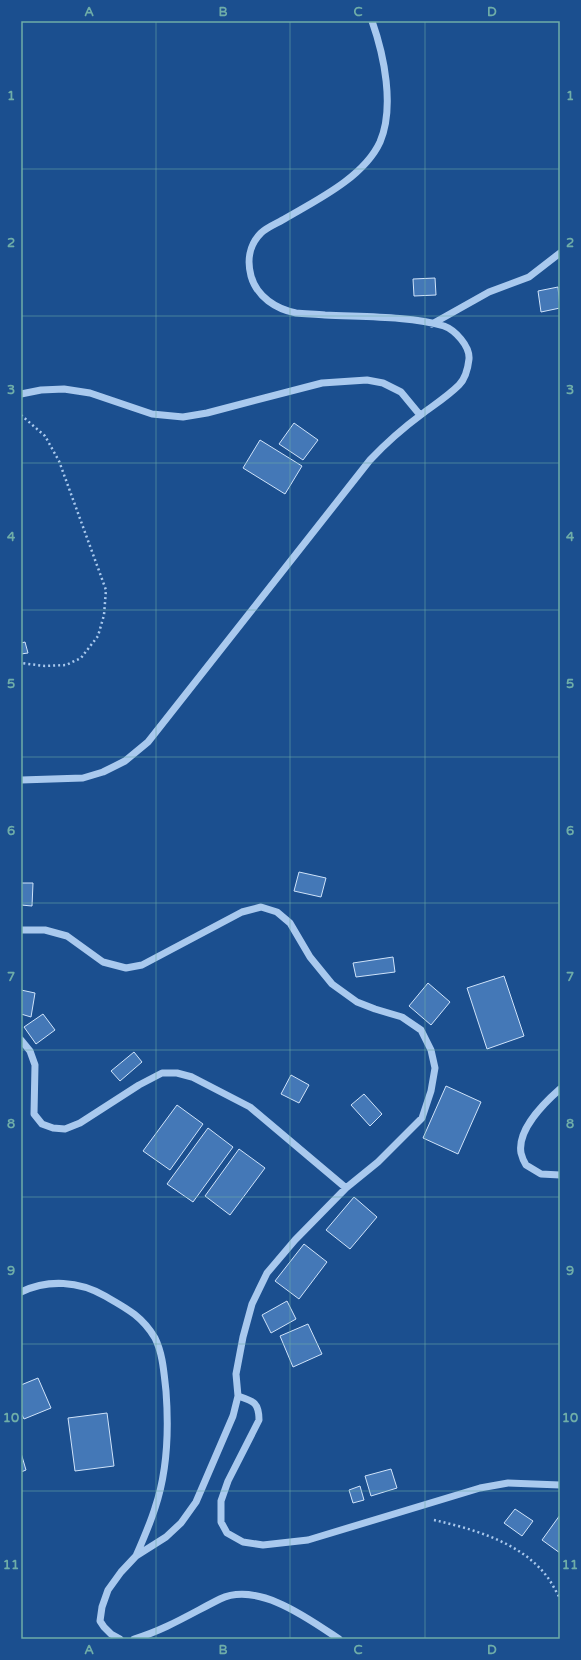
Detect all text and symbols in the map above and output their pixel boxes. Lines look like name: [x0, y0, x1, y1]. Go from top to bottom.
text: A: [84, 4, 94, 20]
text: B: [218, 4, 228, 20]
text: C: [353, 4, 363, 20]
text: D: [487, 4, 497, 20]
text: 1: [7, 88, 15, 104]
text: 1: [566, 88, 574, 104]
text: 2: [7, 235, 15, 251]
text: 2: [566, 235, 574, 251]
text: 3: [7, 382, 15, 398]
text: 3: [566, 382, 574, 398]
text: 4: [7, 529, 16, 545]
text: 4: [566, 529, 575, 545]
text: 5: [7, 676, 15, 692]
text: 5: [566, 676, 574, 692]
text: 6: [7, 823, 15, 839]
text: 6: [566, 823, 574, 839]
text: 7: [7, 969, 15, 985]
text: 7: [566, 969, 574, 985]
text: 8: [7, 1116, 15, 1132]
text: 8: [566, 1116, 574, 1132]
text: 9: [7, 1263, 15, 1279]
text: 9: [566, 1263, 574, 1279]
text: 10: [3, 1410, 19, 1426]
text: 10: [562, 1410, 578, 1426]
text: 11: [3, 1557, 19, 1573]
text: 11: [562, 1557, 578, 1573]
text: A: [84, 1642, 94, 1658]
text: B: [218, 1642, 228, 1658]
text: C: [353, 1642, 363, 1658]
text: D: [487, 1642, 497, 1658]

